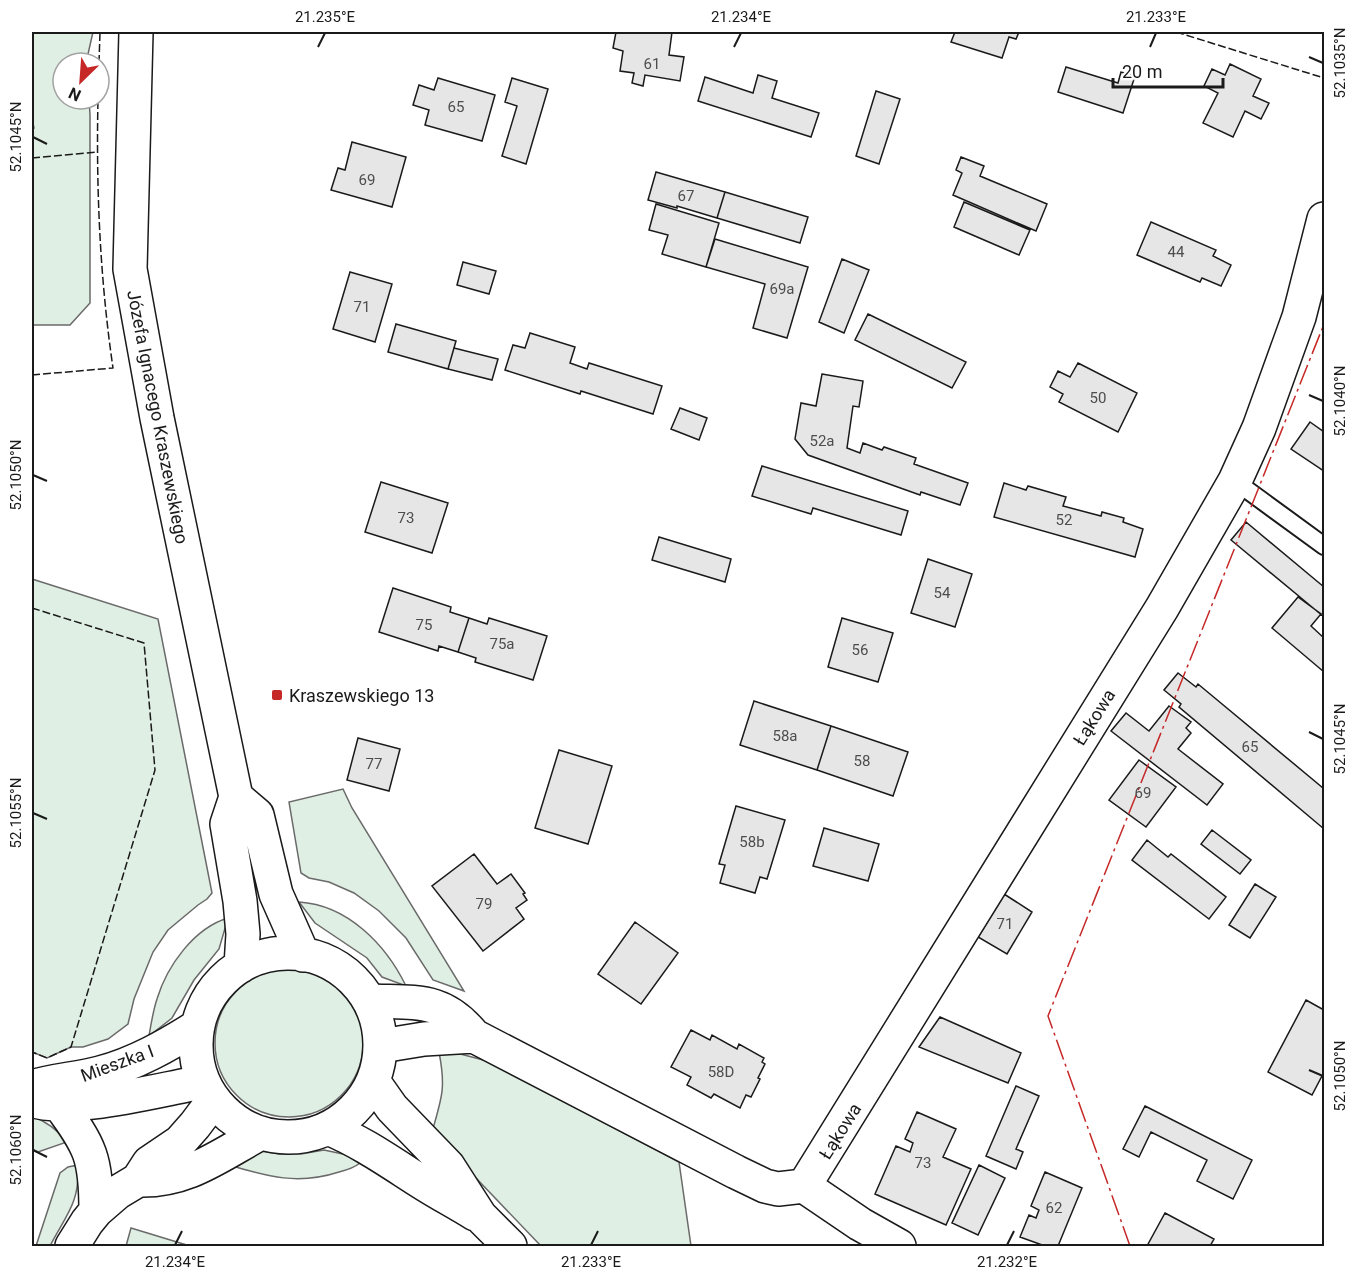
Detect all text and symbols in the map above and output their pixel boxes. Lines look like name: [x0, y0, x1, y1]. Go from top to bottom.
text: 21.235°E: [295, 8, 356, 26]
text: 21.234°E: [711, 8, 772, 26]
text: 21.233°E: [1126, 8, 1187, 26]
text: 52.1035°N: [1331, 28, 1349, 98]
north arrow: [51, 51, 111, 111]
scale bar: [1113, 51, 1222, 89]
house number: 61: [644, 55, 660, 73]
text: 20 m: [1122, 61, 1162, 82]
text: N: [66, 83, 84, 105]
house number: 65: [448, 98, 464, 116]
text: 52.1045°N: [7, 102, 25, 172]
house number: 69: [359, 171, 375, 189]
house number: 67: [678, 187, 694, 205]
house number: 44: [1168, 243, 1185, 261]
house number: 69a: [769, 280, 795, 298]
street label: Józefa Ignacego Kraszewskiego: [123, 288, 193, 546]
house number: 71: [354, 298, 370, 316]
text: 52.1040°N: [1331, 366, 1349, 436]
house number: 50: [1090, 389, 1106, 407]
house number: 52a: [809, 432, 835, 450]
text: 52.1050°N: [7, 440, 25, 510]
house number: 73: [398, 509, 414, 527]
house number: 52: [1056, 511, 1072, 529]
house number: 54: [934, 584, 951, 602]
house number: 75: [416, 616, 432, 634]
house number: 75a: [489, 635, 515, 653]
house number: 56: [852, 641, 868, 659]
place label: Kraszewskiego 13: [289, 685, 434, 706]
street label: Łąkowa: [1069, 685, 1119, 749]
marker: Kraszewskiego 13: [270, 688, 284, 702]
text: 52.1045°N: [1331, 704, 1349, 774]
house number: 58a: [772, 727, 798, 745]
house number: 65: [1242, 738, 1258, 756]
house number: 58: [854, 752, 870, 770]
house number: 77: [366, 755, 382, 773]
text: 52.1055°N: [7, 778, 25, 848]
house number: 69: [1135, 784, 1151, 802]
house number: 58b: [739, 833, 765, 851]
house number: 79: [476, 895, 492, 913]
house number: 71: [997, 915, 1013, 933]
street label: Mieszka I: [78, 1040, 156, 1086]
text: 52.1050°N: [1331, 1041, 1349, 1111]
house number: 58D: [708, 1063, 734, 1081]
street label: Łąkowa: [815, 1099, 865, 1163]
text: 52.1060°N: [7, 1115, 25, 1185]
house number: 73: [915, 1154, 931, 1172]
house number: 62: [1046, 1199, 1062, 1217]
text: 21.234°E: [145, 1253, 206, 1271]
text: 21.233°E: [561, 1253, 622, 1271]
text: 21.232°E: [977, 1253, 1038, 1271]

